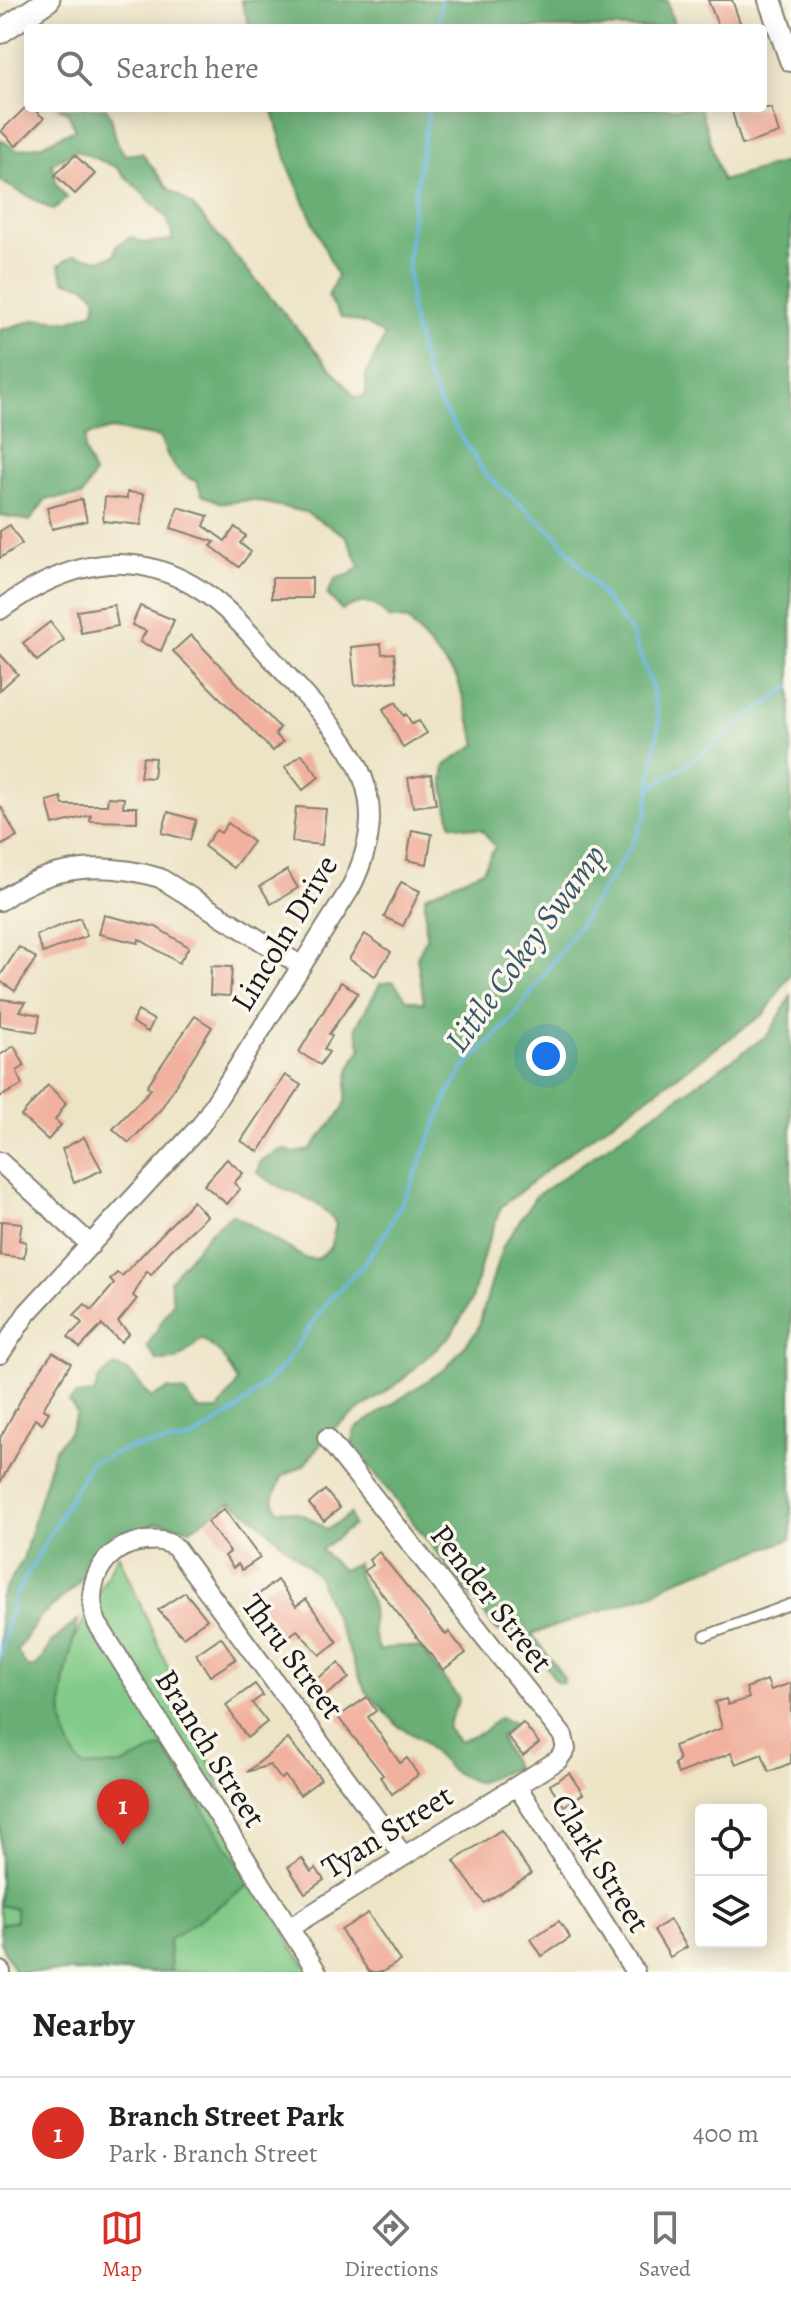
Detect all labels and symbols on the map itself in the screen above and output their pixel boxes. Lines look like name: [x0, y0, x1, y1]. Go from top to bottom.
water label: Little Cokey Swamp: [434, 834, 616, 1062]
street label: Lincoln Drive: [220, 847, 348, 1019]
your location: [526, 1036, 566, 1076]
street label: Pender Street: [420, 1515, 564, 1681]
street label: Thru Street: [231, 1584, 355, 1728]
street label: Branch Street: [145, 1661, 277, 1835]
street label: Tyan Street: [313, 1773, 461, 1889]
pin: 1: [97, 1779, 149, 1845]
street label: Clark Street: [541, 1785, 661, 1941]

